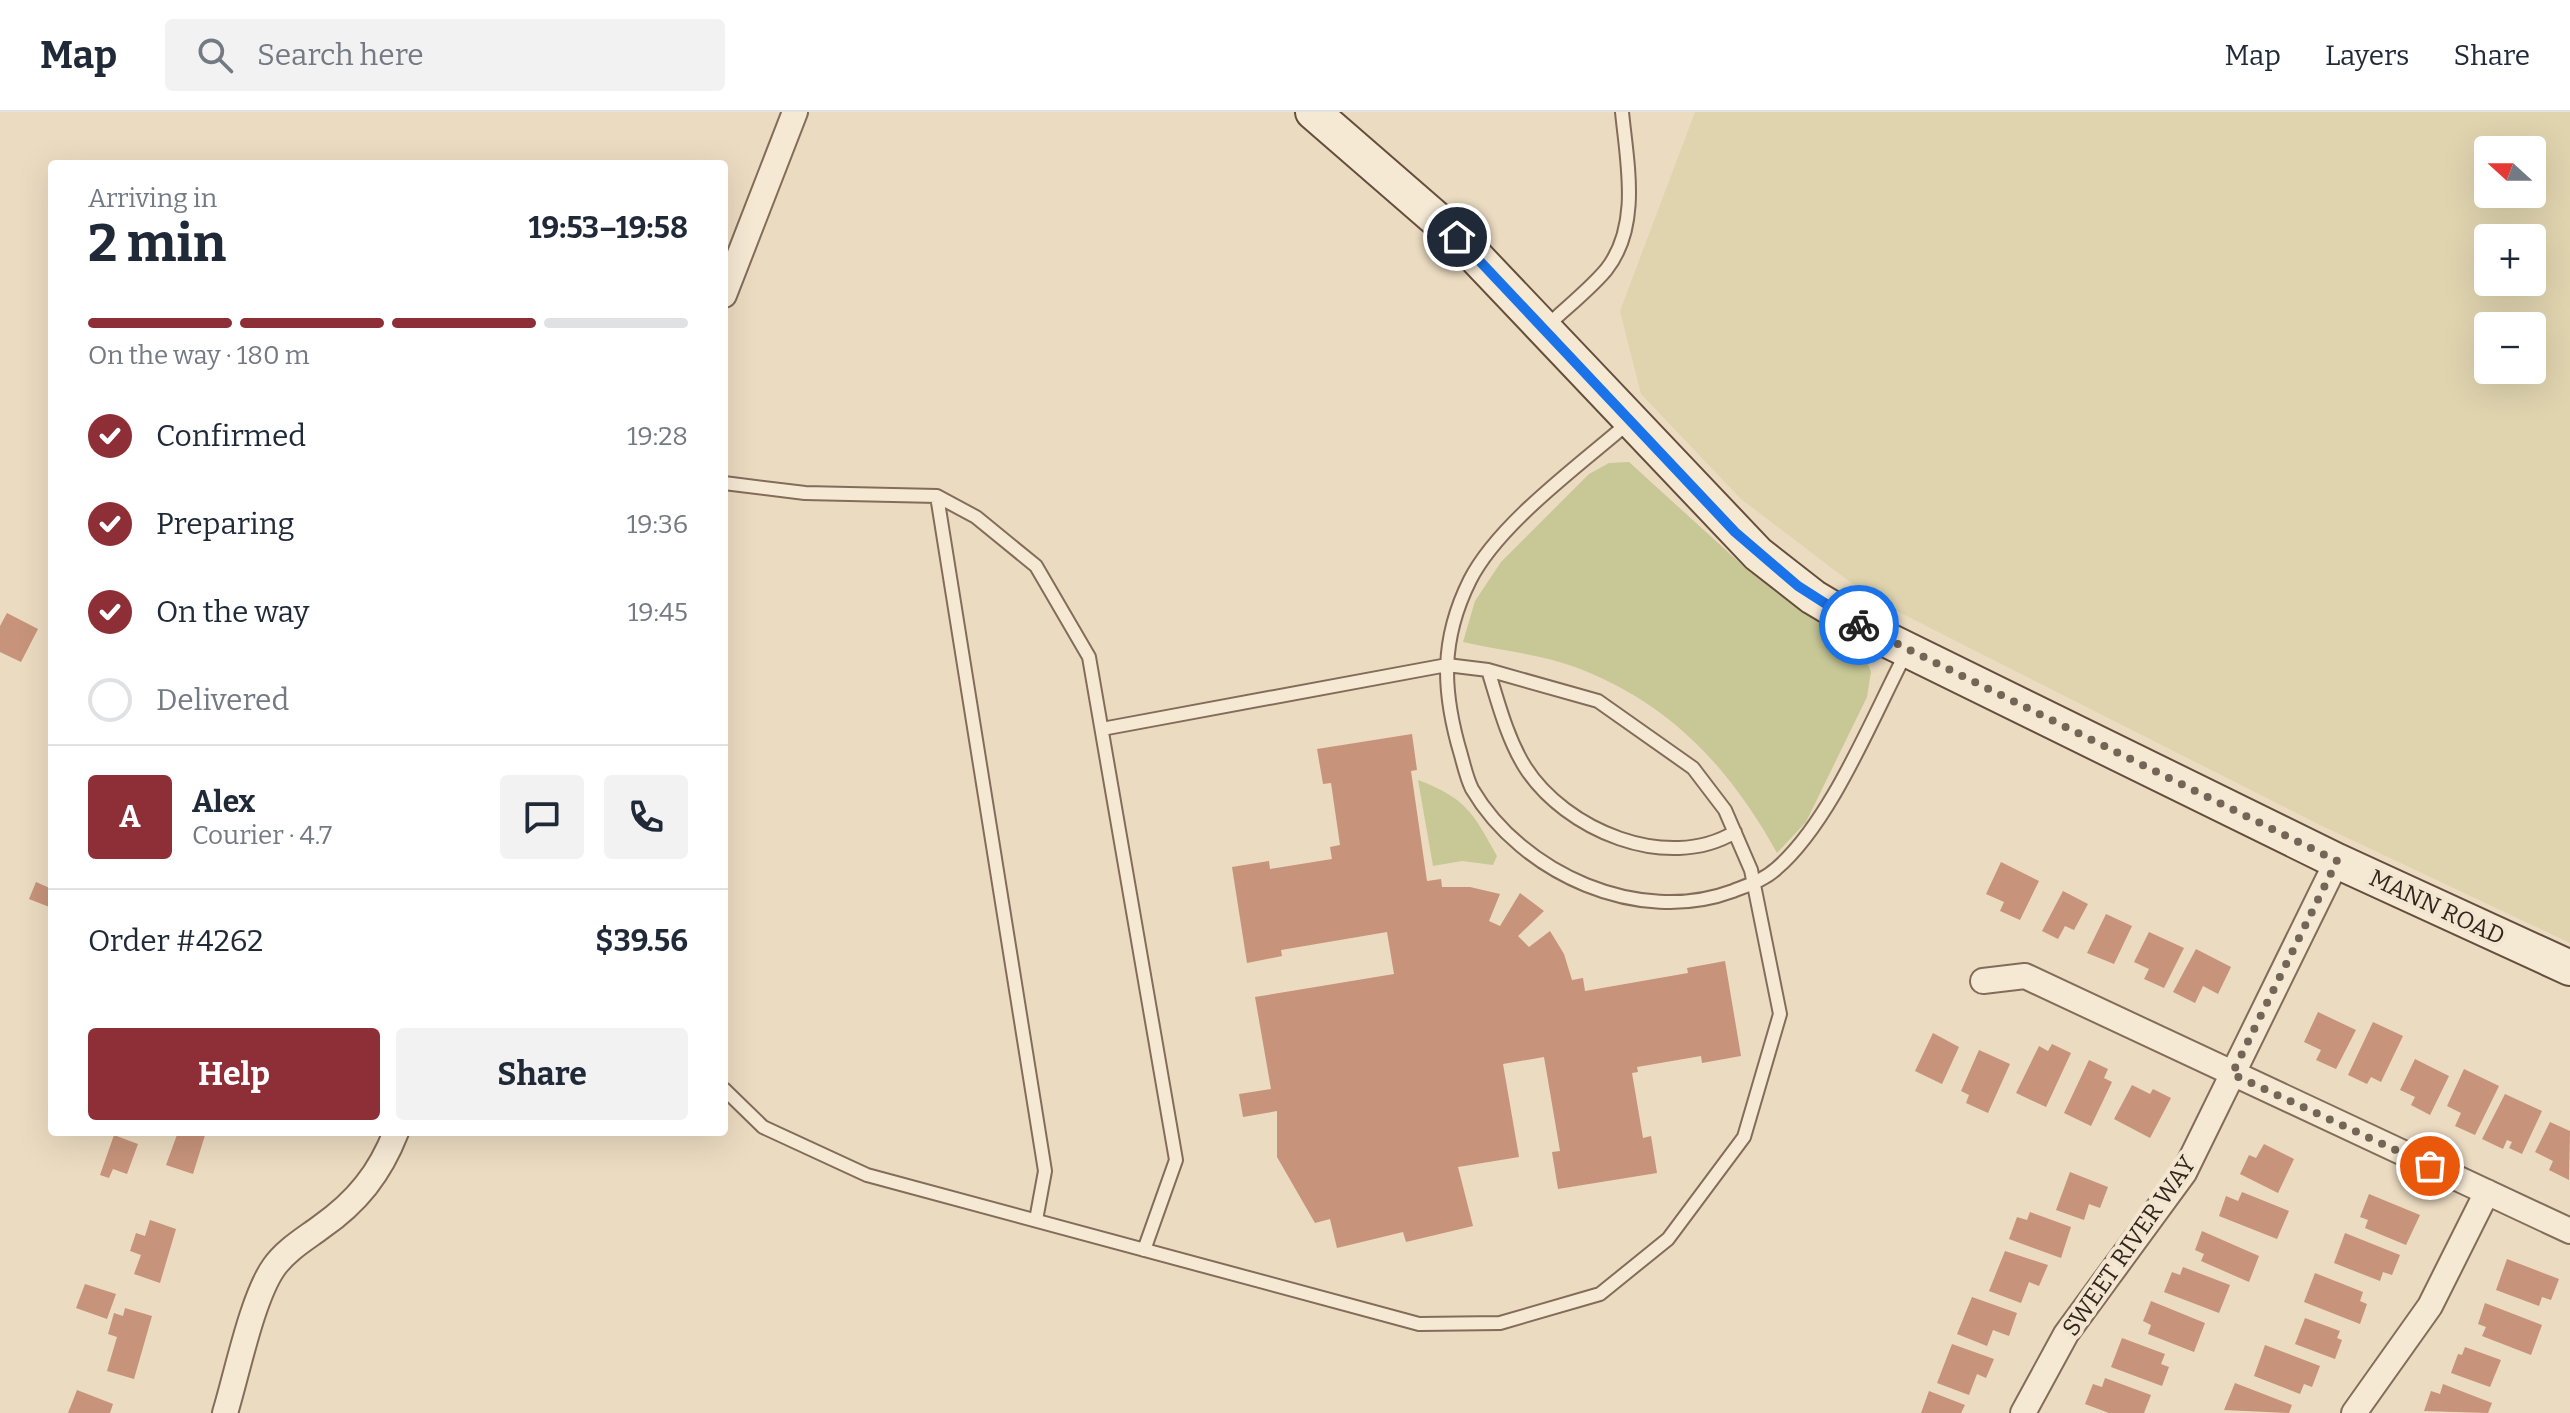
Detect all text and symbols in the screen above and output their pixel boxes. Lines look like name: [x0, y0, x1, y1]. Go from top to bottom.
search box: [165, 19, 725, 91]
text: Map: [40, 32, 117, 78]
icon: search: [193, 33, 237, 77]
text: Search here: [257, 37, 424, 73]
text: Map: [2224, 39, 2281, 72]
text: Layers: [2325, 39, 2409, 72]
text: Share: [2453, 39, 2530, 72]
north arrow: [2474, 136, 2546, 208]
map controls: [2474, 136, 2546, 384]
text: Arriving in: [88, 183, 217, 214]
pin: [1423, 203, 1491, 271]
text: 19:53–19:58: [529, 210, 688, 246]
text: 2 min: [88, 212, 226, 275]
icon: home: [1435, 215, 1479, 259]
button: +: [2474, 224, 2546, 296]
button: −: [2474, 312, 2546, 384]
text: On the way · 180 m: [88, 340, 310, 371]
icon: check: [88, 414, 132, 458]
text: Confirmed: [156, 418, 306, 454]
text: 19:28: [627, 421, 688, 452]
icon: check: [88, 502, 132, 546]
text: Preparing: [156, 506, 294, 542]
text: 19:36: [627, 509, 688, 540]
courier: [1819, 585, 1899, 665]
icon: check: [88, 590, 132, 634]
text: On the way: [156, 594, 309, 630]
text: 19:45: [628, 597, 688, 628]
icon: bike: [1837, 603, 1881, 647]
text: Delivered: [156, 682, 289, 718]
button: chat: [500, 775, 584, 859]
button: phone: [604, 775, 688, 859]
text: Alex: [192, 784, 255, 820]
text: A: [119, 799, 141, 835]
text: Courier · 4.7: [192, 820, 332, 851]
street label: MANN ROAD: [2365, 863, 2509, 951]
text: Order #4262: [88, 923, 263, 959]
text: $39.56: [595, 923, 688, 959]
button: Help: [88, 1028, 380, 1120]
button: Share: [396, 1028, 688, 1120]
pin: [2396, 1132, 2464, 1200]
icon: bag: [2408, 1144, 2452, 1188]
street label: SWEET RIVER WAY: [2057, 1150, 2202, 1341]

